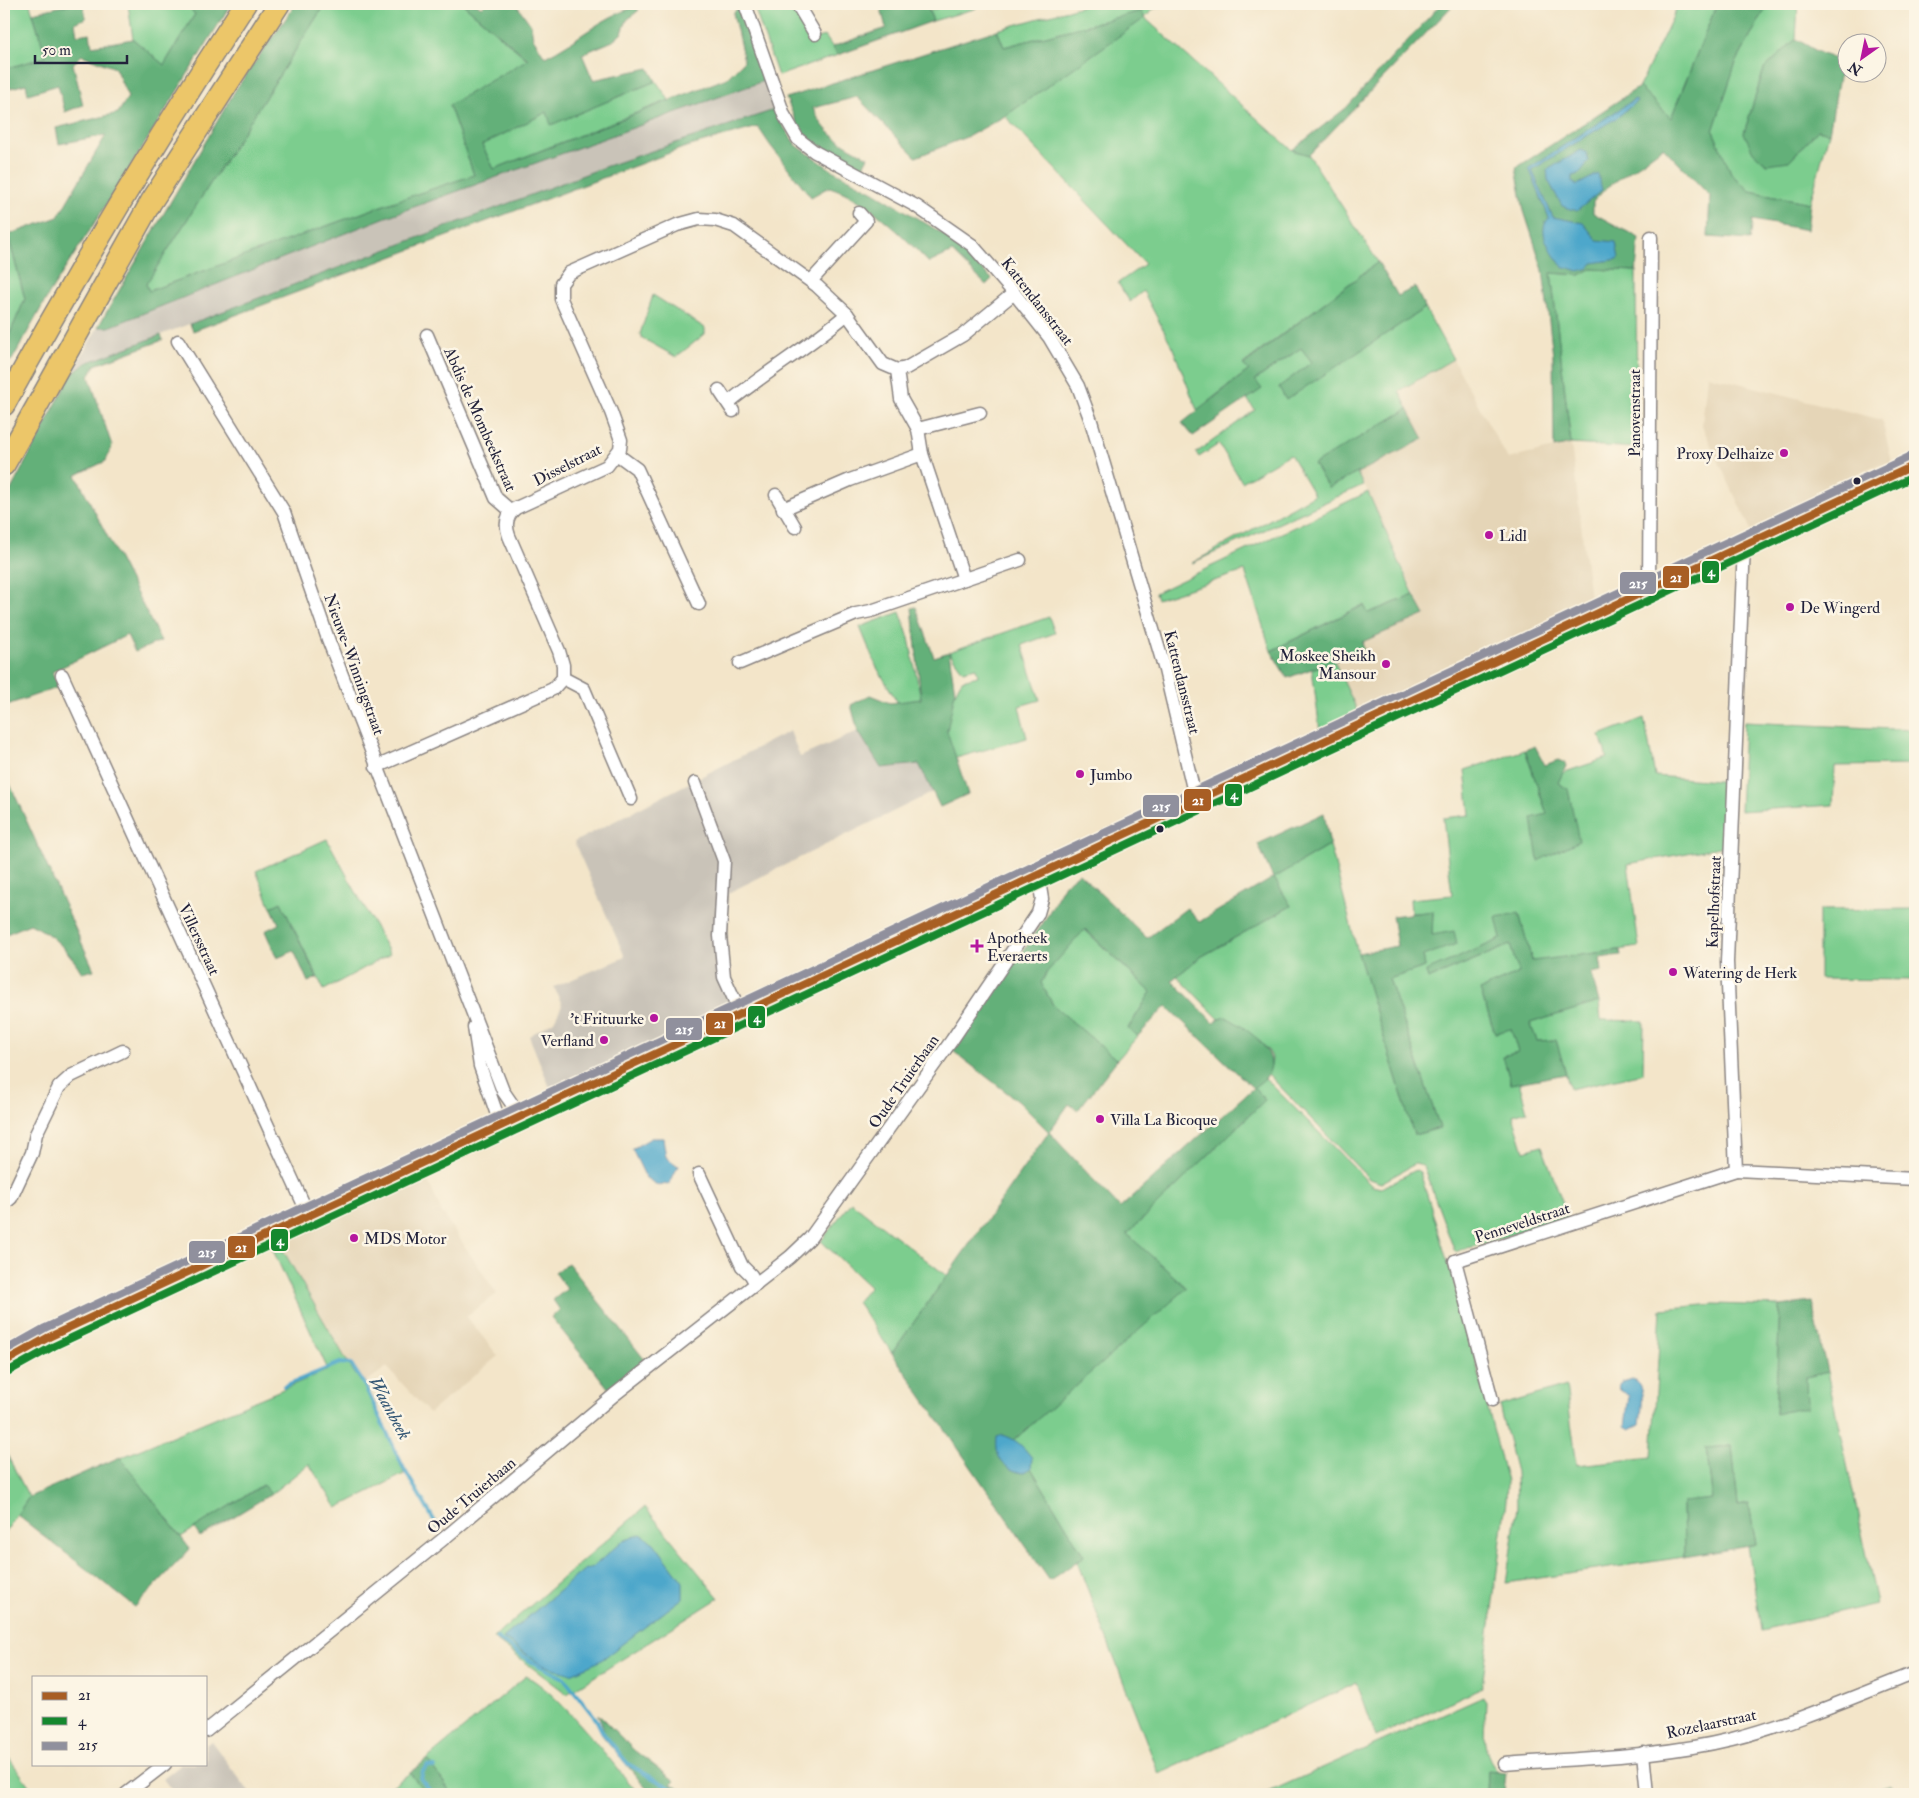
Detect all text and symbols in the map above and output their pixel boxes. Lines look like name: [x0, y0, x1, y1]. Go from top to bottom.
scale bar: [35, 32, 128, 64]
north arrow: [1836, 32, 1886, 82]
text: 50 m: [42, 41, 71, 60]
text: N: [1845, 58, 1866, 80]
street label: Kattendansstraat: [997, 254, 1078, 350]
street label: Abdis de Mombeekstraat: [439, 343, 521, 495]
street label: Panovenstraat: [1625, 369, 1645, 457]
street label: Disselstraat: [530, 439, 605, 491]
place label: Proxy Delhaize: [1676, 444, 1774, 464]
marker: Proxy Delhaize: [1778, 447, 1790, 459]
unlabelled marker: [1852, 476, 1862, 486]
place label: Lidl: [1499, 526, 1527, 546]
marker: Lidl: [1483, 529, 1495, 541]
line badge: 4: [1701, 560, 1720, 584]
text: 4: [1706, 563, 1716, 580]
line badge: 21: [1662, 565, 1690, 589]
text: 21: [1670, 569, 1682, 586]
line badge: 215: [1619, 571, 1657, 595]
text: 215: [1629, 575, 1648, 592]
street label: Nieuwe-Winningstraat: [319, 591, 389, 738]
place label: De Wingerd: [1800, 598, 1880, 618]
marker: De Wingerd: [1784, 601, 1796, 613]
street label: Kattendansstraat: [1159, 628, 1205, 736]
place label: Moskee Sheikh Mansour: [1279, 646, 1377, 684]
marker: Moskee Sheikh Mansour: [1380, 658, 1392, 670]
place label: Jumbo: [1089, 765, 1133, 786]
marker: Jumbo: [1074, 768, 1086, 780]
line badge: 4: [1224, 783, 1243, 807]
text: 4: [1229, 786, 1239, 803]
line badge: 21: [1183, 788, 1212, 812]
text: 21: [1192, 792, 1204, 809]
line badge: 215: [1142, 794, 1180, 818]
text: 215: [1152, 798, 1171, 815]
unlabelled marker: [1155, 824, 1165, 834]
street label: Kapelhofstraat: [1702, 855, 1727, 949]
street label: Villersstraat: [174, 900, 224, 978]
place label: Apotheek Everaerts: [986, 928, 1048, 966]
marker: Apotheek Everaerts: [971, 940, 983, 952]
place label: Watering de Herk: [1682, 963, 1798, 983]
marker: Watering de Herk: [1667, 966, 1679, 978]
line badge: 4: [747, 1005, 766, 1029]
place label: 't Frituurke: [570, 1009, 644, 1029]
text: 4: [752, 1009, 762, 1026]
marker: 't Frituurke: [648, 1012, 660, 1024]
line badge: 21: [705, 1012, 734, 1036]
text: 21: [714, 1015, 726, 1032]
line badge: 215: [665, 1017, 703, 1041]
text: 215: [675, 1021, 694, 1038]
place label: Verfland: [540, 1031, 594, 1051]
street label: Oude Truierbaan: [864, 1031, 943, 1132]
marker: Verfland: [598, 1034, 610, 1046]
place label: Villa La Bicoque: [1110, 1110, 1218, 1130]
marker: Villa La Bicoque: [1094, 1113, 1106, 1125]
street label: Penneveldstraat: [1472, 1198, 1573, 1248]
line badge: 4: [270, 1228, 289, 1252]
place label: MDS Motor: [364, 1229, 446, 1249]
text: 4: [275, 1232, 285, 1249]
marker: MDS Motor: [348, 1232, 360, 1244]
line badge: 21: [227, 1235, 256, 1259]
text: 21: [235, 1239, 247, 1256]
line badge: 215: [188, 1240, 226, 1264]
text: 215: [198, 1244, 217, 1261]
water label: Waanbeek: [363, 1372, 416, 1444]
street label: Oude Truierbaan: [423, 1453, 520, 1539]
legend: [32, 1676, 208, 1766]
text: 21: [78, 1686, 91, 1705]
street label: Rozelaarstraat: [1664, 1705, 1758, 1743]
text: 4: [78, 1712, 87, 1731]
text: 215: [78, 1736, 98, 1755]

